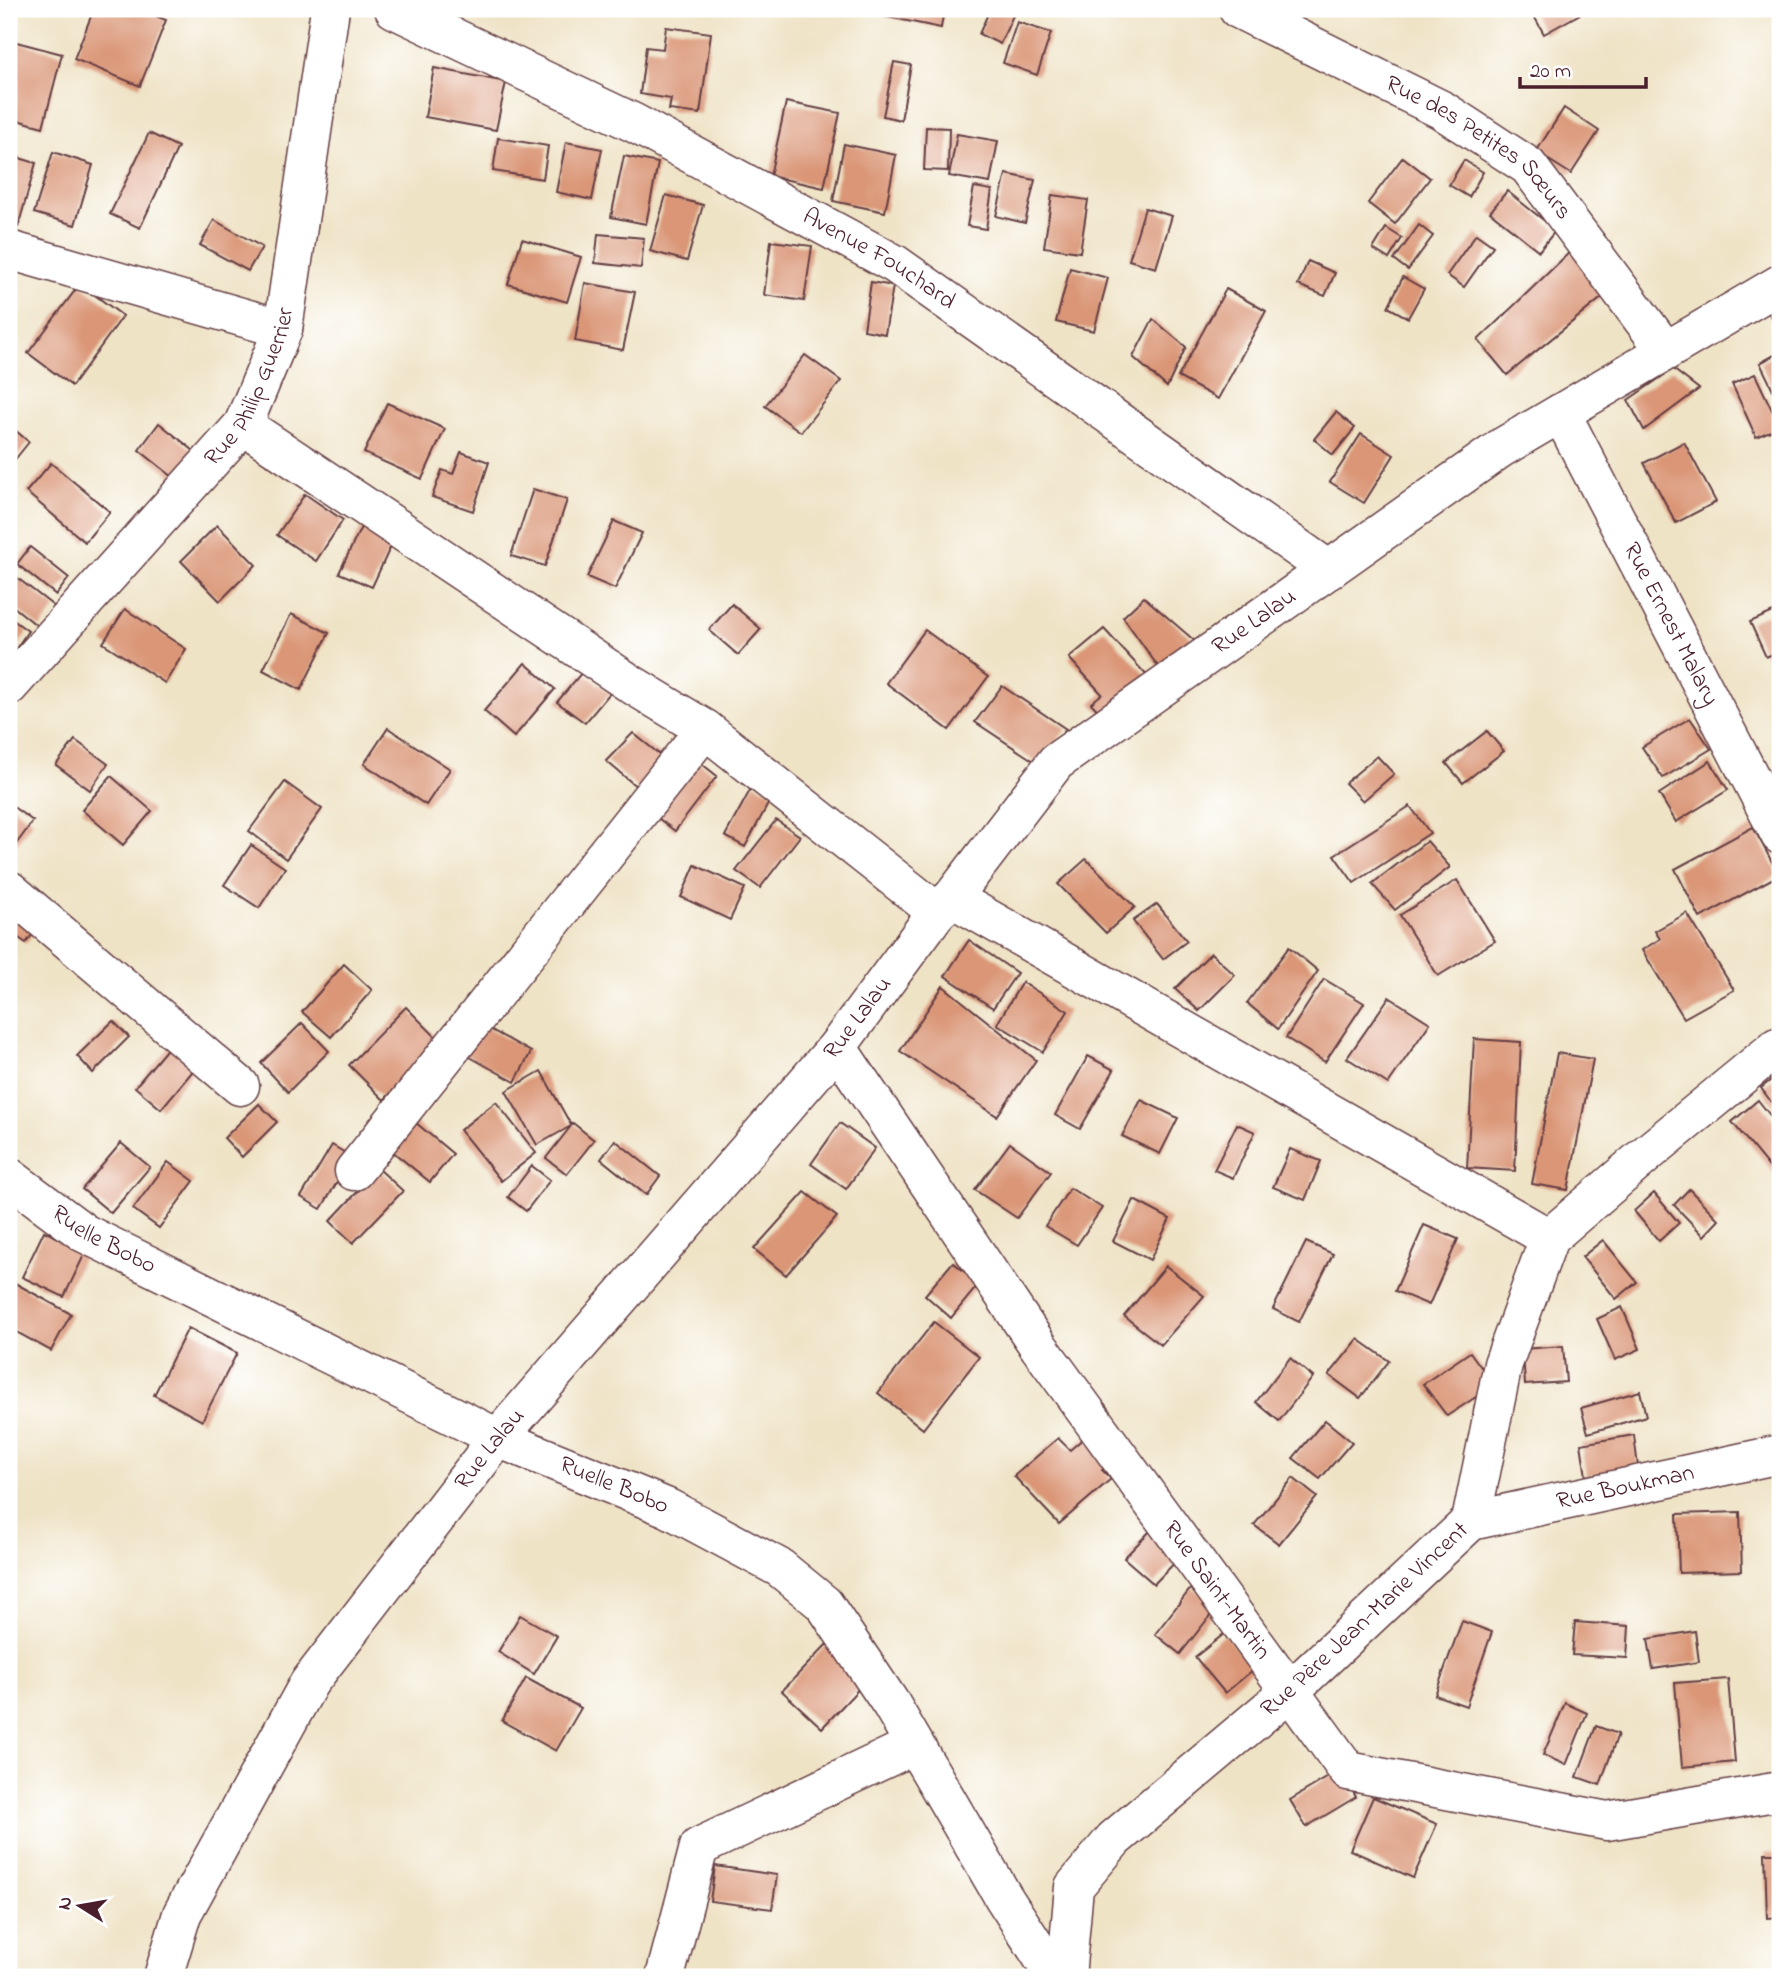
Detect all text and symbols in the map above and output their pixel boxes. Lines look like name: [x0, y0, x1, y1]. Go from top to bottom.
scale bar: [1520, 46, 1646, 90]
text: 20 m: [1530, 57, 1571, 87]
street label: Rue des Petites Sœurs: [1379, 67, 1580, 227]
street label: Avenue Fouchard: [796, 200, 963, 319]
street label: Rue Philip Guerrier: [196, 305, 304, 474]
street label: Rue Ernest Malary: [1614, 536, 1728, 713]
street label: Rue Lalau: [1205, 580, 1304, 664]
street label: Rue Lalau: [816, 969, 901, 1068]
street label: Ruelle Bobo: [44, 1197, 162, 1283]
street label: Rue Lalau: [446, 1401, 534, 1498]
street label: Ruelle Bobo: [554, 1448, 674, 1524]
street label: Rue Boukman: [1553, 1456, 1698, 1519]
street label: Rue Saint-Martin: [1154, 1514, 1279, 1667]
street label: Rue Père Jean-Marie Vincent: [1253, 1514, 1477, 1726]
north arrow: [46, 1870, 116, 1940]
text: N: [51, 1894, 80, 1912]

